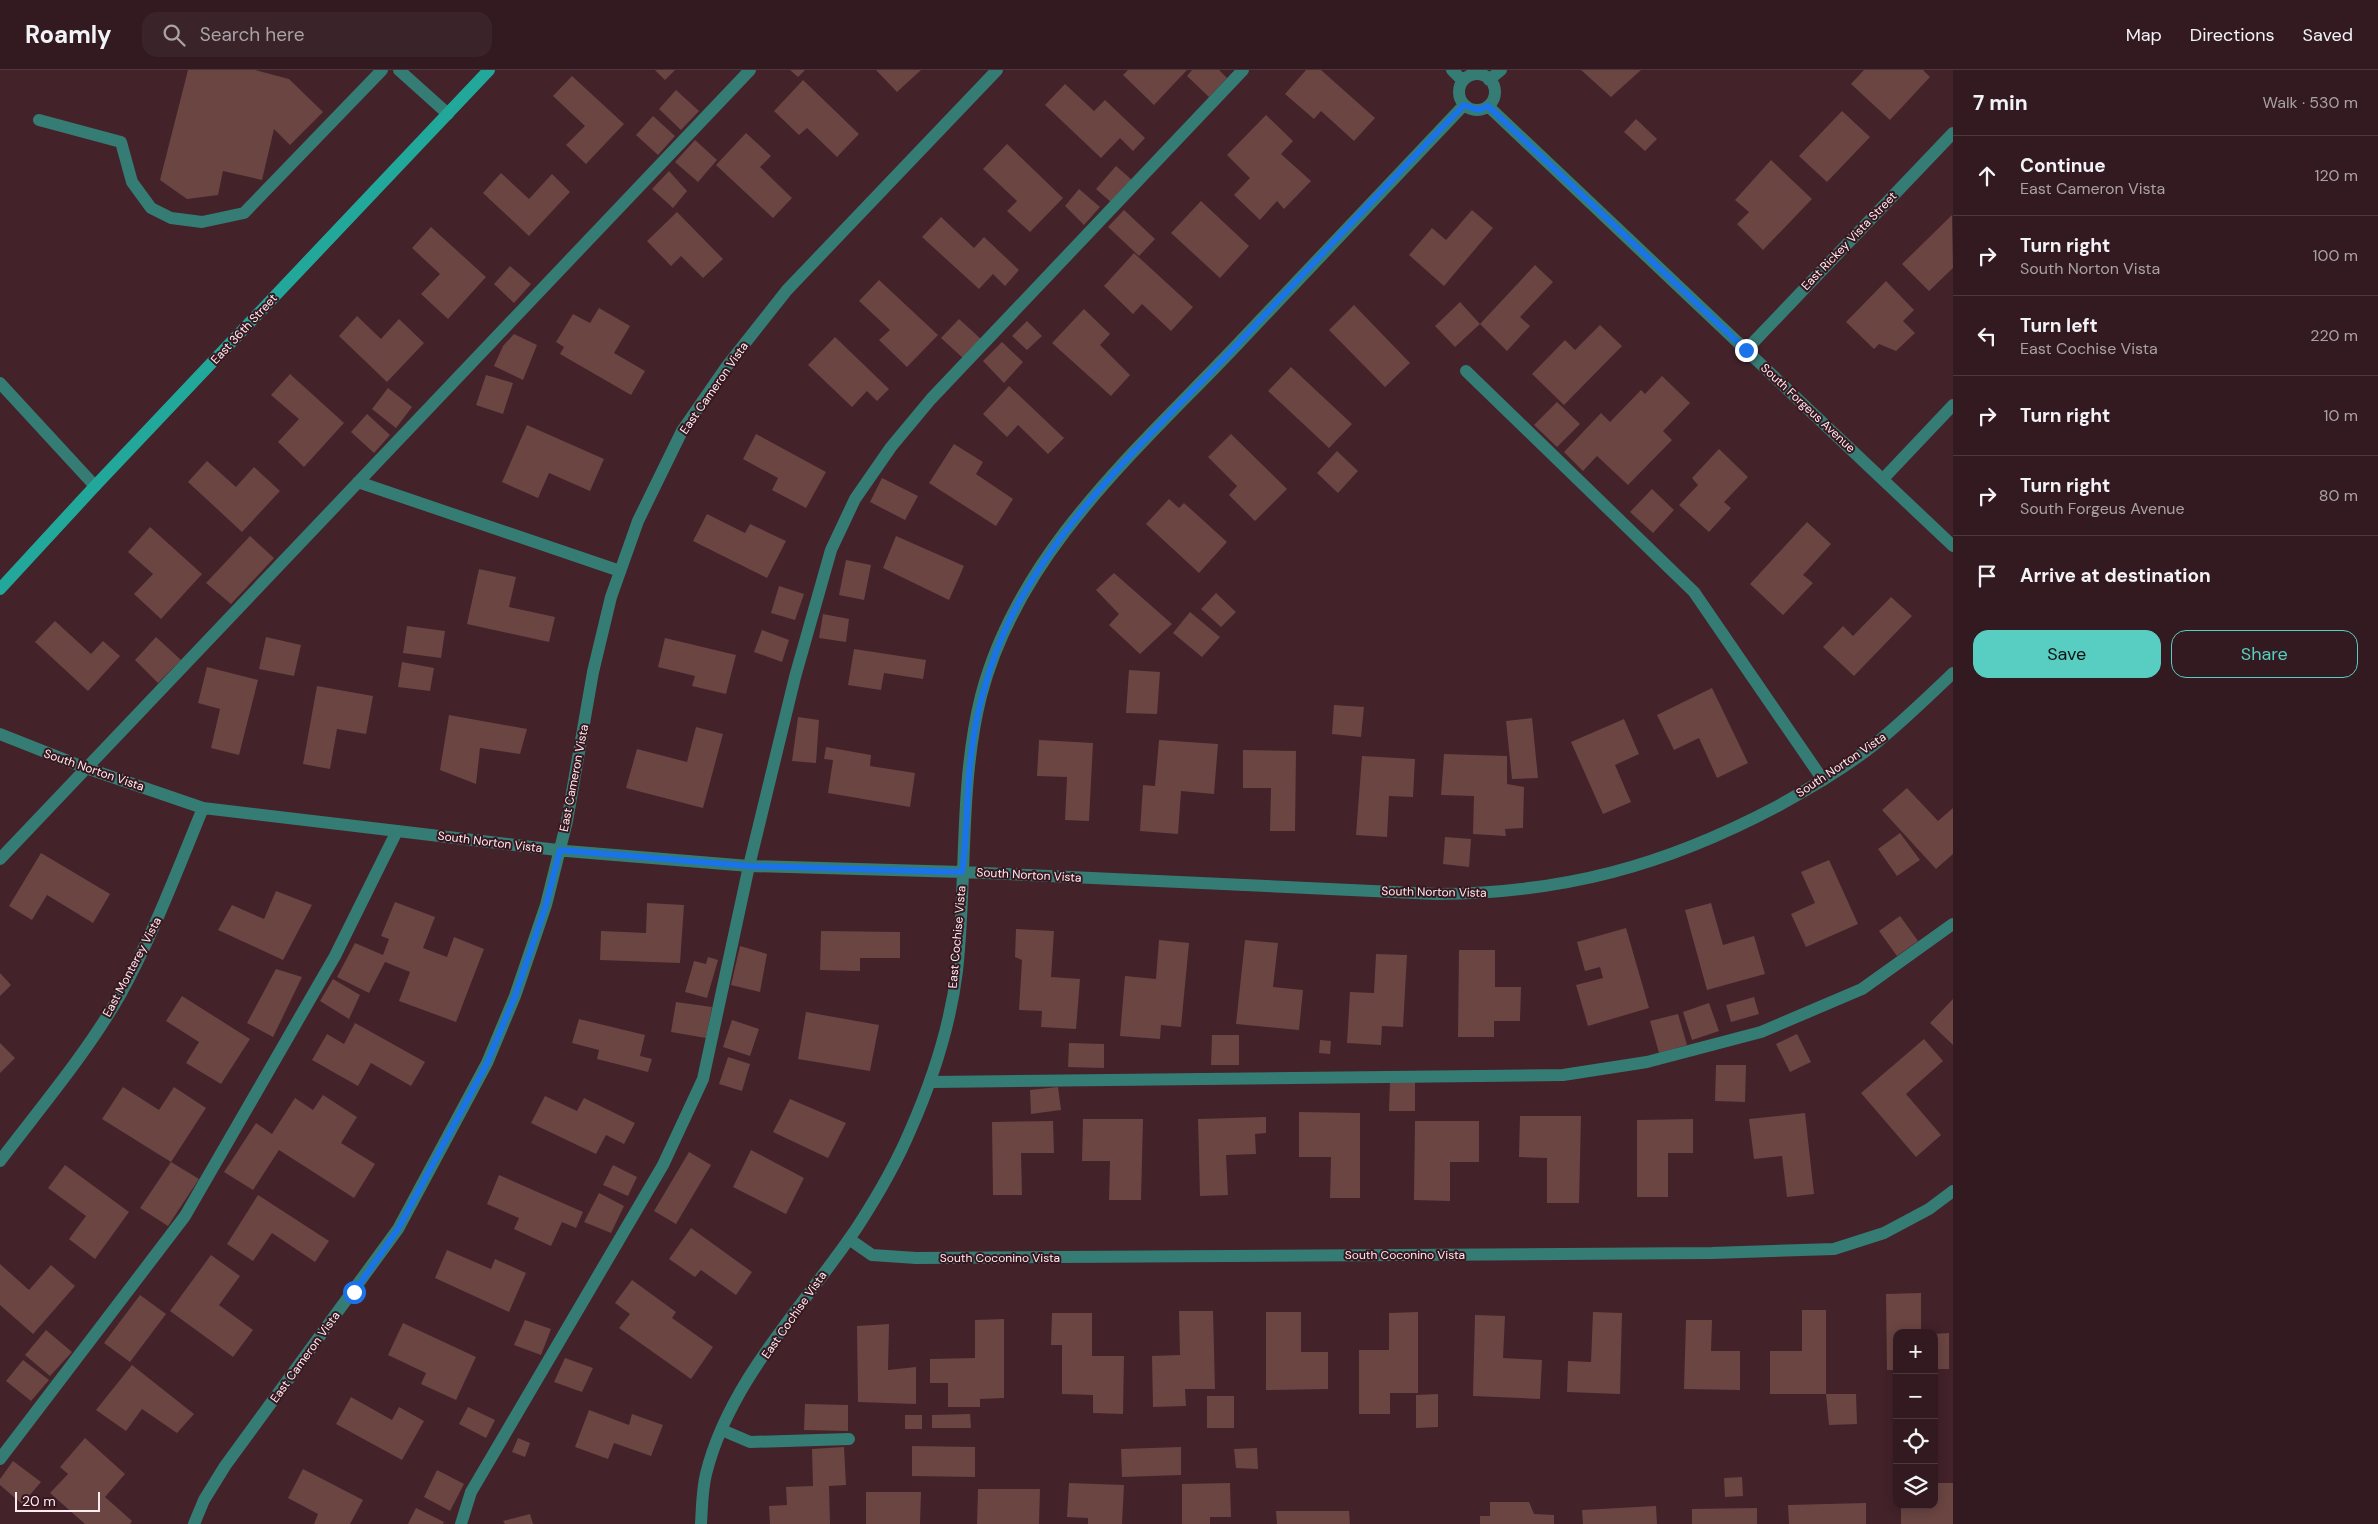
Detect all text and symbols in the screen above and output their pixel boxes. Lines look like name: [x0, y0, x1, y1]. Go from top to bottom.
search box: [142, 12, 492, 57]
text: Roamly: [25, 19, 112, 50]
icon: search: [160, 21, 188, 49]
text: Search here: [200, 22, 304, 47]
text: Map: [2126, 23, 2162, 47]
text: Directions: [2190, 23, 2275, 47]
text: Saved: [2303, 23, 2353, 47]
text: 7 min: [1973, 89, 2028, 117]
text: Walk · 530 m: [2263, 92, 2358, 113]
text: Continue: [2020, 153, 2106, 178]
icon: ahead: [1973, 162, 2001, 190]
text: 120 m: [2314, 165, 2358, 186]
text: East Cameron Vista: [2020, 178, 2165, 199]
street label: East Rickey Vista Street: [1798, 188, 1900, 294]
text: Turn right: [2020, 233, 2110, 258]
icon: right: [1973, 242, 2001, 270]
text: 100 m: [2313, 245, 2358, 266]
text: South Norton Vista: [2020, 258, 2160, 279]
street label: East 36th Street: [207, 290, 281, 368]
text: Turn left: [2020, 313, 2098, 338]
icon: left: [1973, 322, 2001, 350]
text: 220 m: [2310, 325, 2358, 346]
text: East Cochise Vista: [2020, 338, 2158, 359]
street label: East Cameron Vista: [676, 339, 752, 437]
route end: [1735, 339, 1758, 362]
street label: South Forgeus Avenue: [1757, 360, 1859, 456]
icon: right: [1973, 402, 2001, 430]
text: Turn right: [2020, 403, 2110, 428]
text: 10 m: [2324, 405, 2358, 426]
text: Turn right: [2020, 473, 2110, 498]
icon: right: [1973, 482, 2001, 510]
text: 80 m: [2319, 485, 2358, 506]
text: South Forgeus Avenue: [2020, 498, 2185, 519]
icon: arrive: [1973, 562, 2001, 590]
text: Arrive at destination: [2020, 563, 2211, 588]
button: Save: [1973, 630, 2161, 678]
button: Share: [2171, 630, 2358, 678]
street label: East Cameron Vista: [556, 723, 592, 833]
street label: South Norton Vista: [1793, 729, 1889, 801]
street label: South Norton Vista: [42, 745, 146, 795]
street label: South Norton Vista: [437, 828, 543, 856]
street label: South Norton Vista: [976, 864, 1082, 886]
street label: South Norton Vista: [1381, 883, 1487, 901]
street label: East Cochise Vista: [945, 885, 969, 989]
street label: East Monterey Vista: [99, 914, 165, 1020]
street label: South Coconino Vista: [1345, 1247, 1465, 1263]
street label: South Coconino Vista: [940, 1250, 1060, 1266]
street label: East Cochise Vista: [758, 1268, 830, 1362]
route start: [343, 1281, 366, 1304]
street label: East Cameron Vista: [267, 1308, 343, 1406]
map controls: [1893, 1329, 1938, 1509]
button: +: [1893, 1329, 1938, 1374]
button: −: [1893, 1374, 1938, 1419]
button: locate: [1893, 1419, 1938, 1464]
button: layers: [1893, 1464, 1938, 1509]
scale bar: [15, 1489, 100, 1512]
text: 20 m: [22, 1492, 56, 1510]

